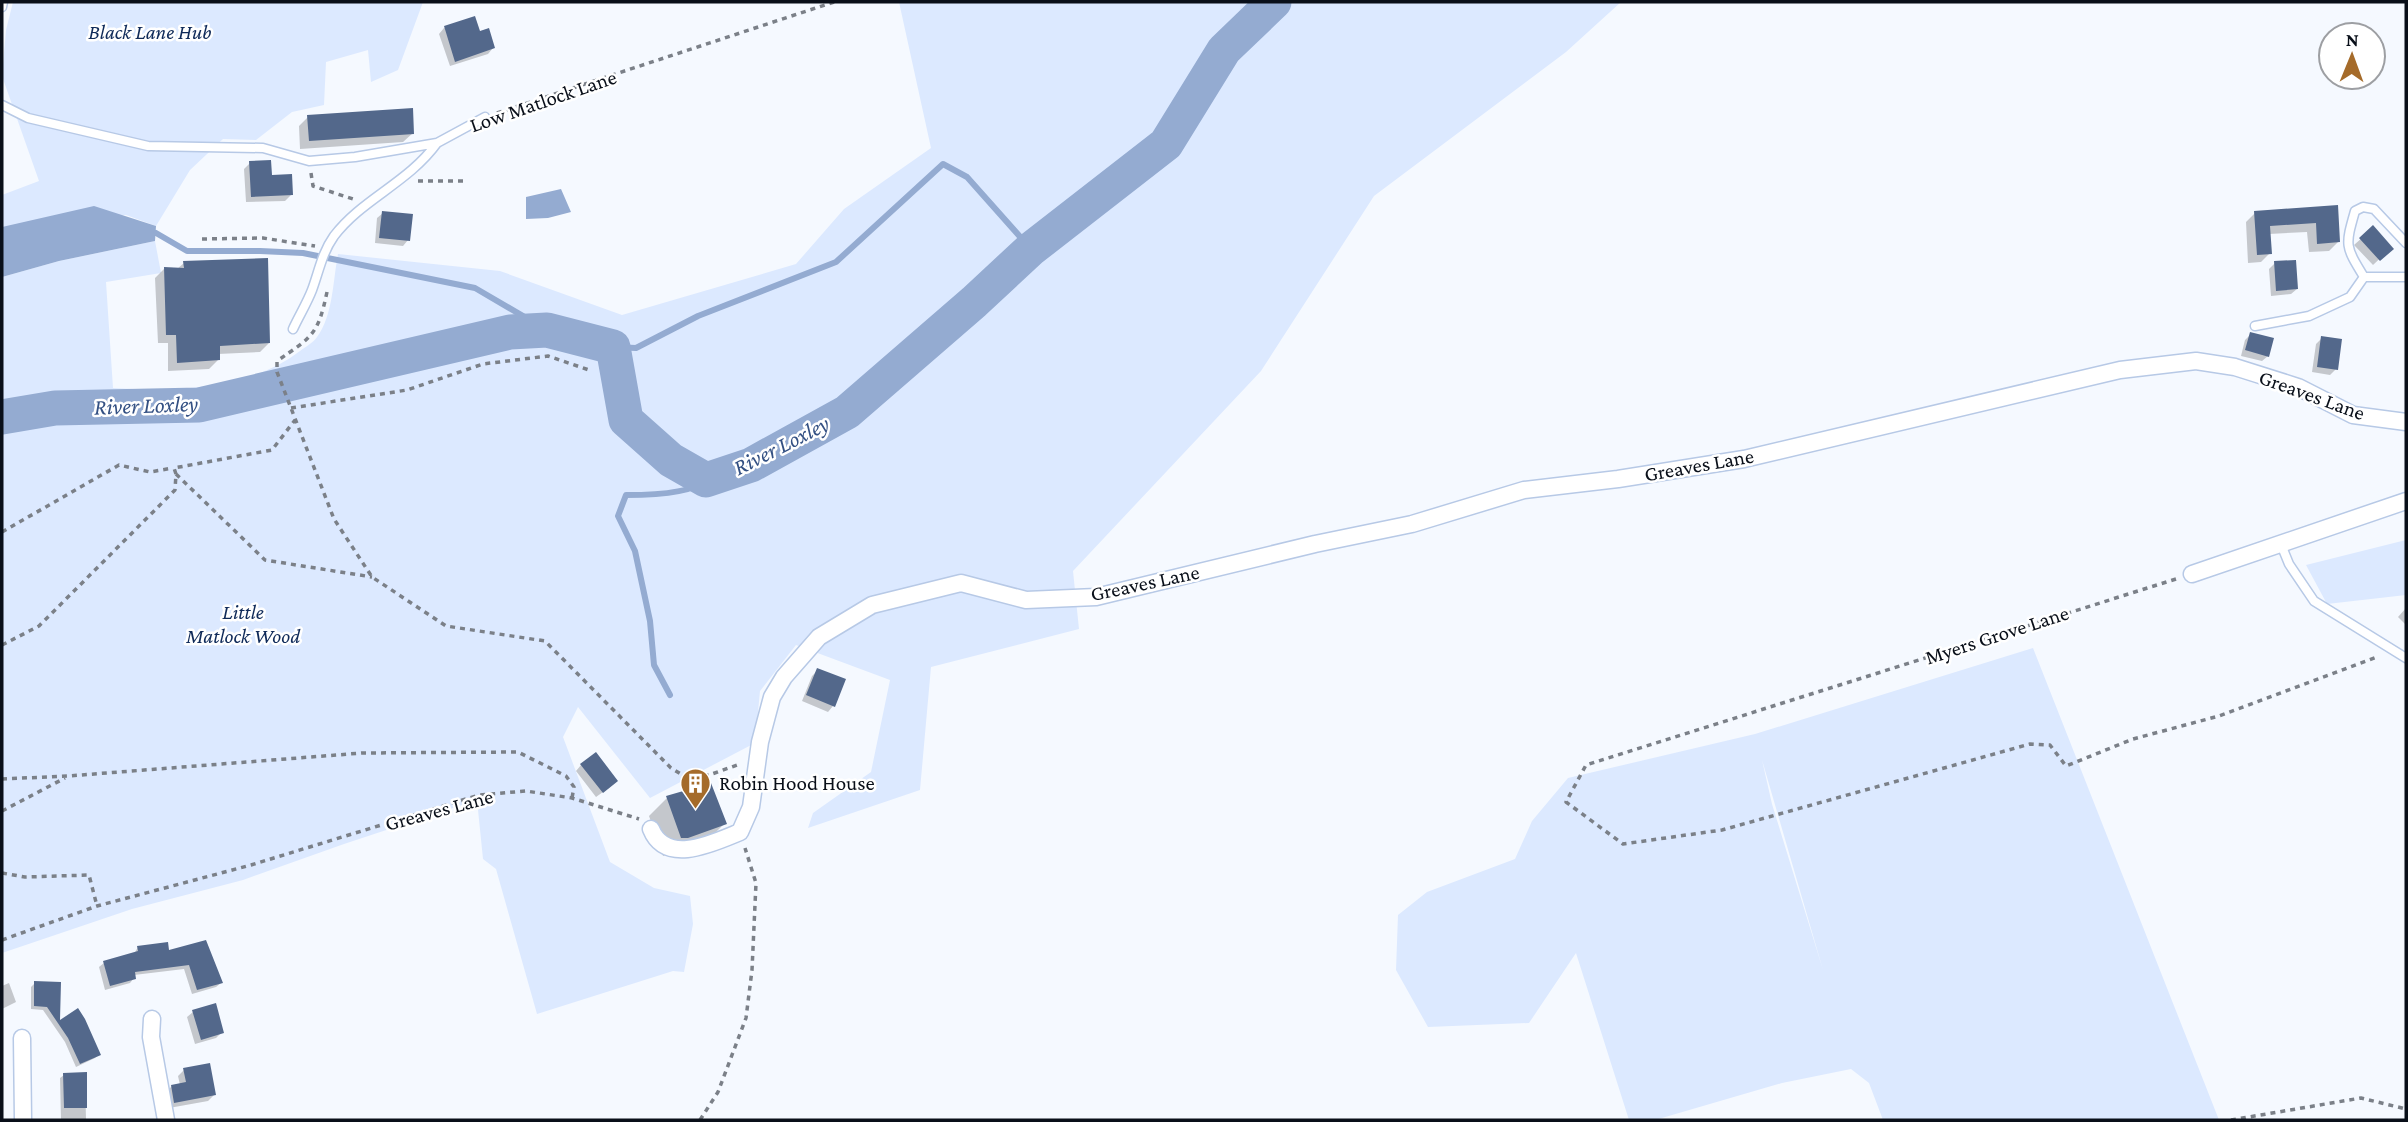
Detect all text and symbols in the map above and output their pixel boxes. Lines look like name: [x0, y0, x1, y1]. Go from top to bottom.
park label: Black Lane Hub: [88, 20, 212, 44]
north arrow: [2317, 21, 2387, 91]
text: N: [2346, 29, 2359, 50]
street label: Low Matlock Lane: [466, 65, 620, 137]
street label: Greaves Lane: [2256, 365, 2368, 425]
water label: River Loxley: [93, 390, 199, 420]
water label: River Loxley: [729, 410, 834, 480]
street label: Greaves Lane: [1642, 444, 1756, 486]
street label: Greaves Lane: [1088, 560, 1202, 606]
park label: Little Matlock Wood: [185, 600, 301, 648]
street label: Myers Grove Lane: [1922, 600, 2072, 670]
building icon: Robin Hood House: [679, 766, 713, 810]
place label: Robin Hood House: [719, 771, 875, 795]
street label: Greaves Lane: [382, 784, 496, 836]

